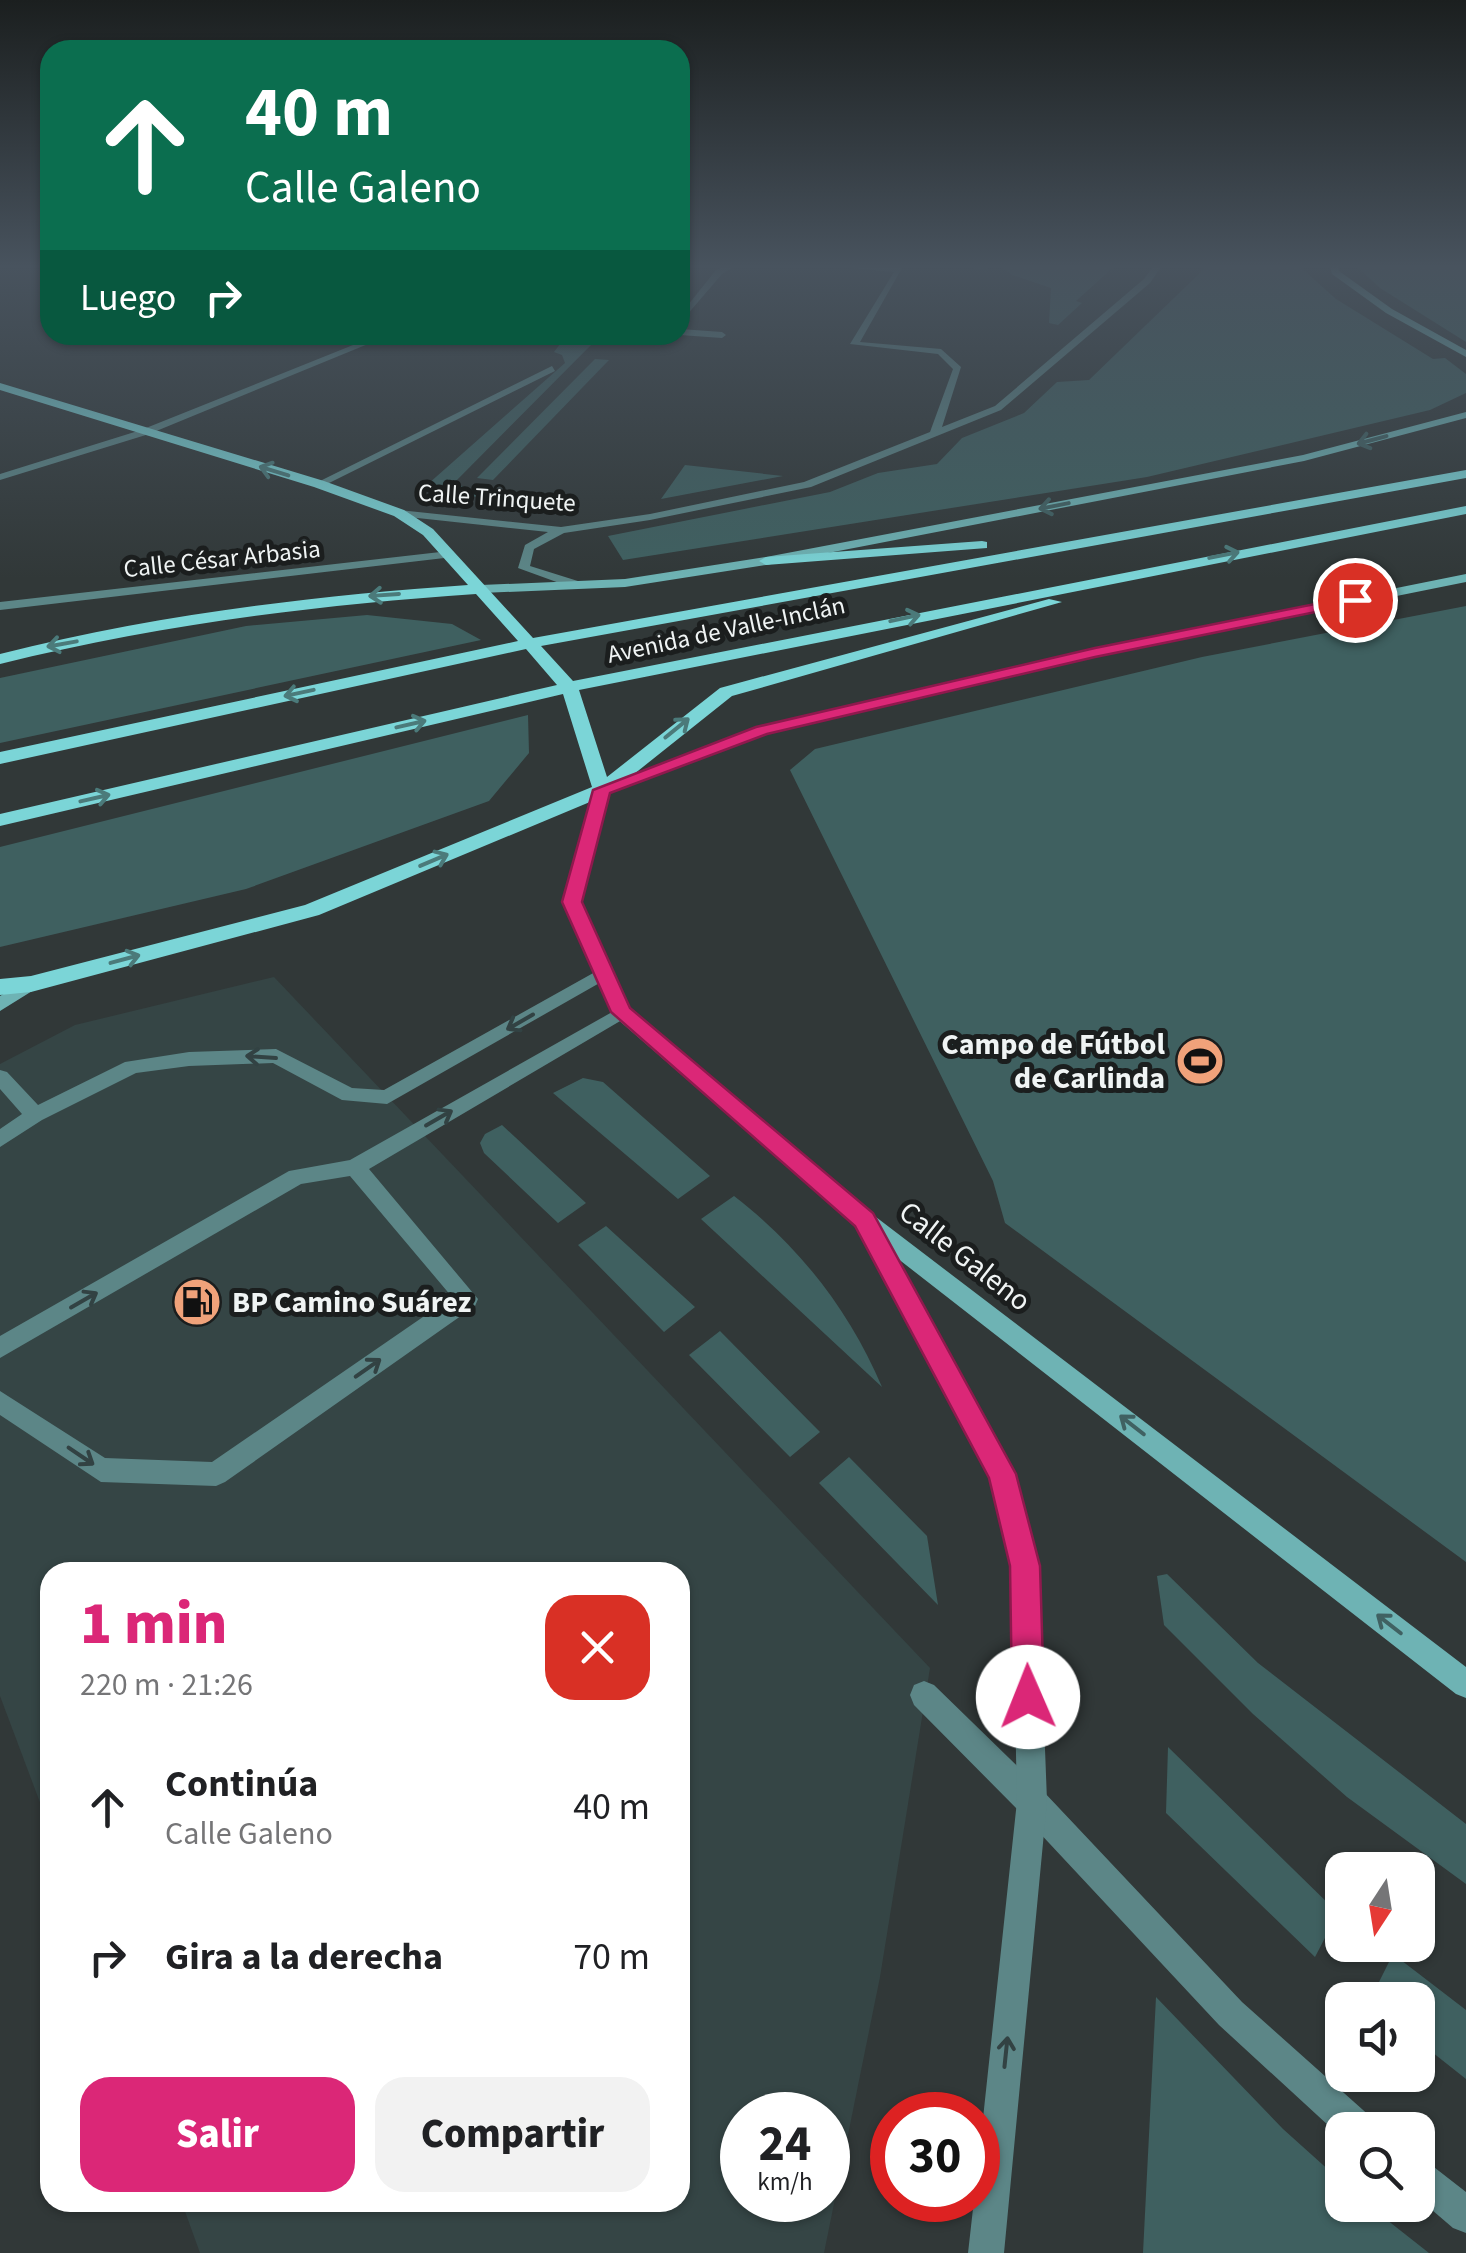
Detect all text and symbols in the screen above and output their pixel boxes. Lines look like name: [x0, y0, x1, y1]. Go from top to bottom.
text: 40 m: [245, 63, 393, 163]
icon: ahead: [80, 80, 210, 210]
text: Calle Galeno: [245, 156, 481, 220]
icon: right: [196, 270, 251, 325]
text: Luego: [80, 271, 176, 325]
one-way arrow: [1357, 432, 1389, 450]
one-way arrow: [258, 461, 290, 479]
street label: Calle Trinquete: [417, 475, 577, 521]
one-way arrow: [1038, 497, 1070, 516]
street label: Calle César Arbasia: [122, 531, 322, 587]
one-way arrow: [1207, 545, 1239, 564]
pin: [1313, 558, 1398, 643]
icon: arrive: [1328, 573, 1383, 628]
one-way arrow: [368, 586, 400, 605]
street label: Avenida de Valle-Inclán: [604, 587, 848, 673]
one-way arrow: [888, 607, 920, 626]
one-way arrow: [47, 635, 79, 654]
one-way arrow: [284, 685, 316, 703]
one-way arrow: [394, 714, 426, 732]
one-way arrow: [664, 717, 690, 739]
one-way arrow: [78, 788, 110, 806]
one-way arrow: [419, 850, 449, 868]
one-way arrow: [109, 949, 141, 968]
one-way arrow: [505, 1012, 535, 1032]
place label: Campo de Fútbol de Carlinda: [941, 1023, 1165, 1100]
sports icon: Campo de Fútbol de Carlinda: [1174, 1035, 1226, 1087]
one-way arrow: [246, 1047, 278, 1066]
one-way arrow: [424, 1108, 452, 1128]
street label: Calle Galeno: [889, 1191, 1040, 1322]
fuel station icon: BP Camino Suárez: [171, 1276, 223, 1328]
place label: BP Camino Suárez: [232, 1281, 472, 1324]
one-way arrow: [69, 1289, 99, 1309]
one-way arrow: [354, 1358, 382, 1379]
one-way arrow: [1119, 1415, 1145, 1437]
one-way arrow: [66, 1446, 95, 1467]
text: 1 min: [80, 1582, 227, 1667]
button: close: [545, 1595, 650, 1700]
one-way arrow: [1376, 1614, 1403, 1635]
position arrow: [976, 1645, 1080, 1749]
text: 220 m · 21:26: [80, 1662, 253, 1708]
text: Continúa: [165, 1757, 318, 1811]
icon: ahead: [80, 1780, 135, 1835]
text: 40 m: [573, 1780, 650, 1834]
text: Calle Galeno: [165, 1811, 333, 1857]
north arrow: [1325, 1852, 1435, 1962]
map controls: [1325, 1852, 1435, 2222]
icon: right: [80, 1930, 135, 1985]
text: Gira a la derecha: [165, 1930, 443, 1984]
text: 70 m: [573, 1930, 650, 1984]
button: sound: [1325, 1982, 1435, 2092]
one-way arrow: [997, 2036, 1016, 2068]
button: Salir: [80, 2077, 355, 2192]
button: Compartir: [375, 2077, 650, 2192]
speed limit sign: 30: [870, 2092, 1000, 2222]
text: 24: [759, 2109, 811, 2180]
button: search: [1325, 2112, 1435, 2222]
text: km/h: [757, 2164, 813, 2200]

